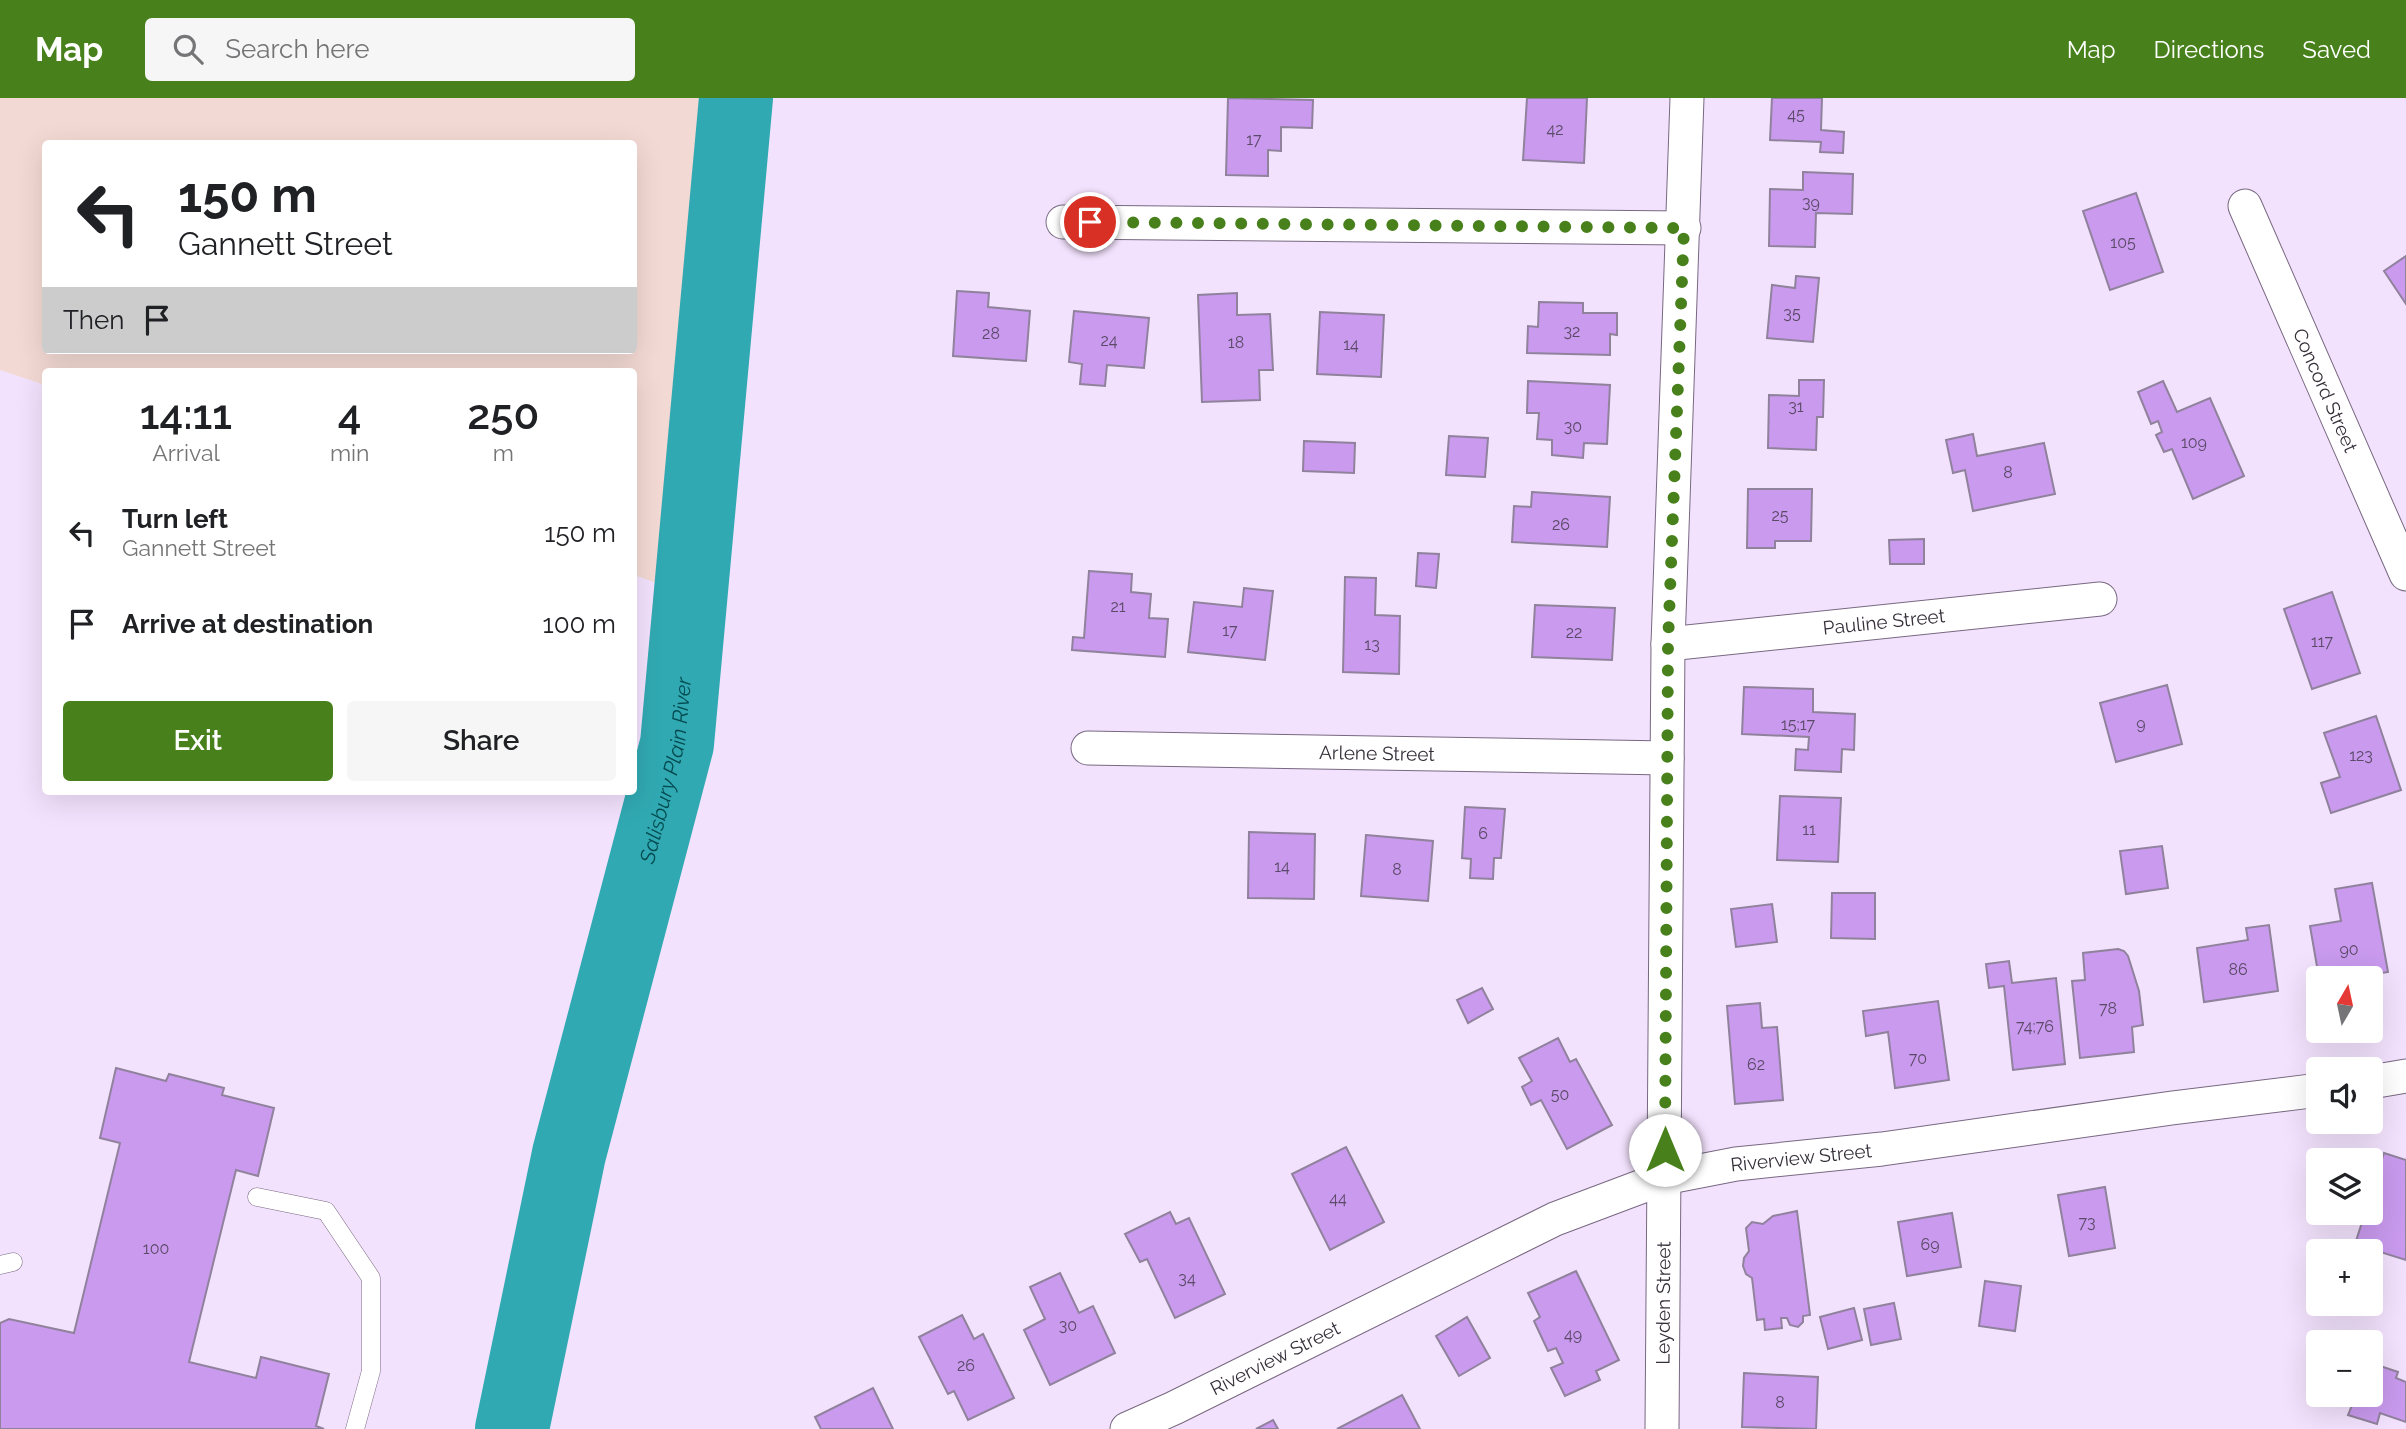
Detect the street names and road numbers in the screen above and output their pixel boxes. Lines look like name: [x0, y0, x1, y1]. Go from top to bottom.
street label: Concord Street: [2289, 325, 2363, 456]
street label: Pauline Street: [1822, 604, 1947, 639]
street label: Arlene Street: [1319, 741, 1436, 765]
street label: Riverview Street: [1729, 1139, 1873, 1176]
street label: Leyden Street: [1651, 1241, 1674, 1365]
street label: Riverview Street: [1206, 1316, 1344, 1399]

